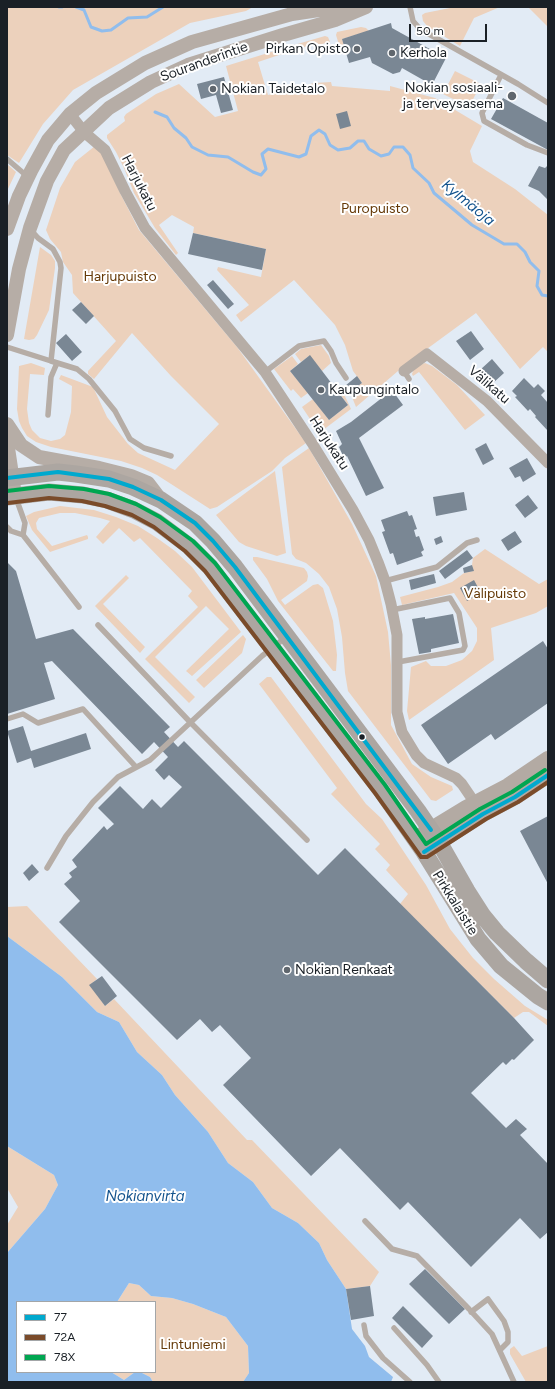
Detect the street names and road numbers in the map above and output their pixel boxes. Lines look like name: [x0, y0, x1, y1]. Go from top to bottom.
street label: Souranderintie: [158, 38, 250, 86]
street label: Harjukatu: [118, 152, 160, 214]
street label: Välikatu: [465, 362, 513, 408]
street label: Harjukatu: [305, 413, 353, 473]
street label: Pirkkalaistie: [429, 868, 481, 938]

